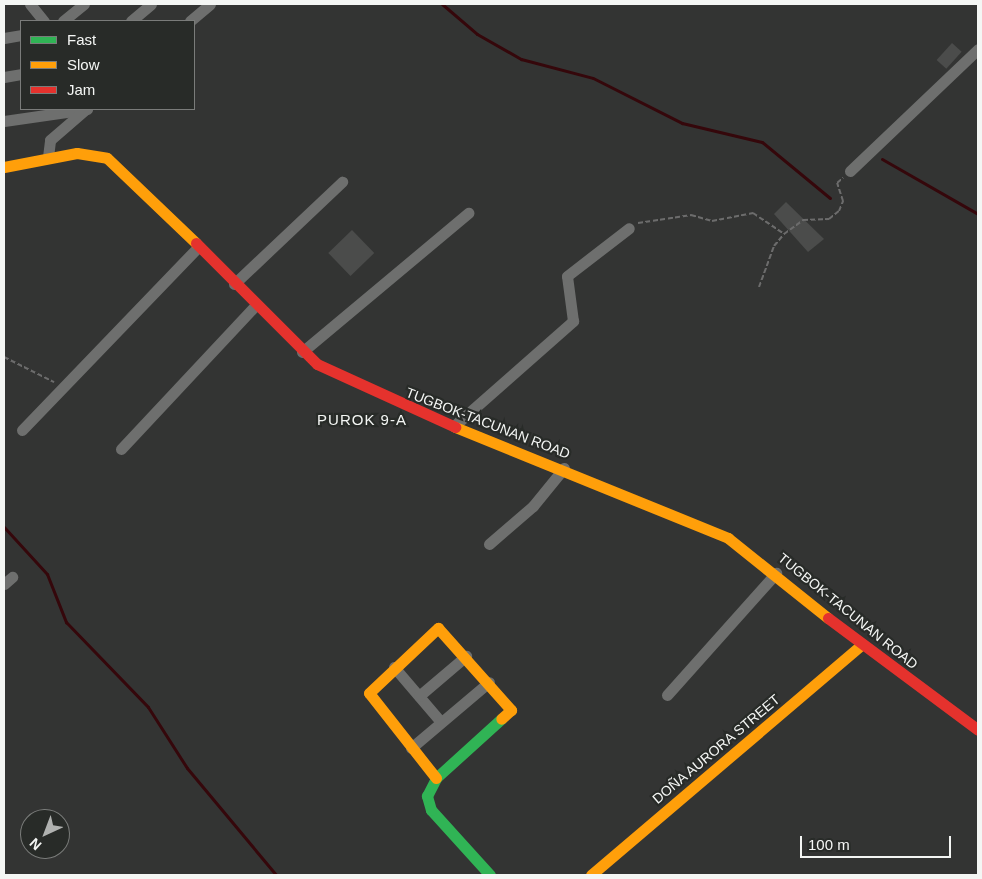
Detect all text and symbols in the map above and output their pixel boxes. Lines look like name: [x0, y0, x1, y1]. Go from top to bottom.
legend: [20, 20, 195, 110]
text: Fast: [67, 31, 96, 48]
text: Slow: [67, 56, 100, 73]
text: Jam: [67, 81, 95, 98]
street label: TUGBOK-TACUNAN ROAD: [403, 384, 573, 462]
district label: PUROK 9-A: [316, 411, 408, 429]
street label: TUGBOK-TACUNAN ROAD: [775, 549, 921, 673]
street label: DOÑA AURORA STREET: [648, 690, 784, 808]
north arrow: [20, 809, 70, 859]
scale bar: [802, 826, 953, 858]
text: N: [26, 835, 45, 854]
text: 100 m: [808, 836, 850, 853]

